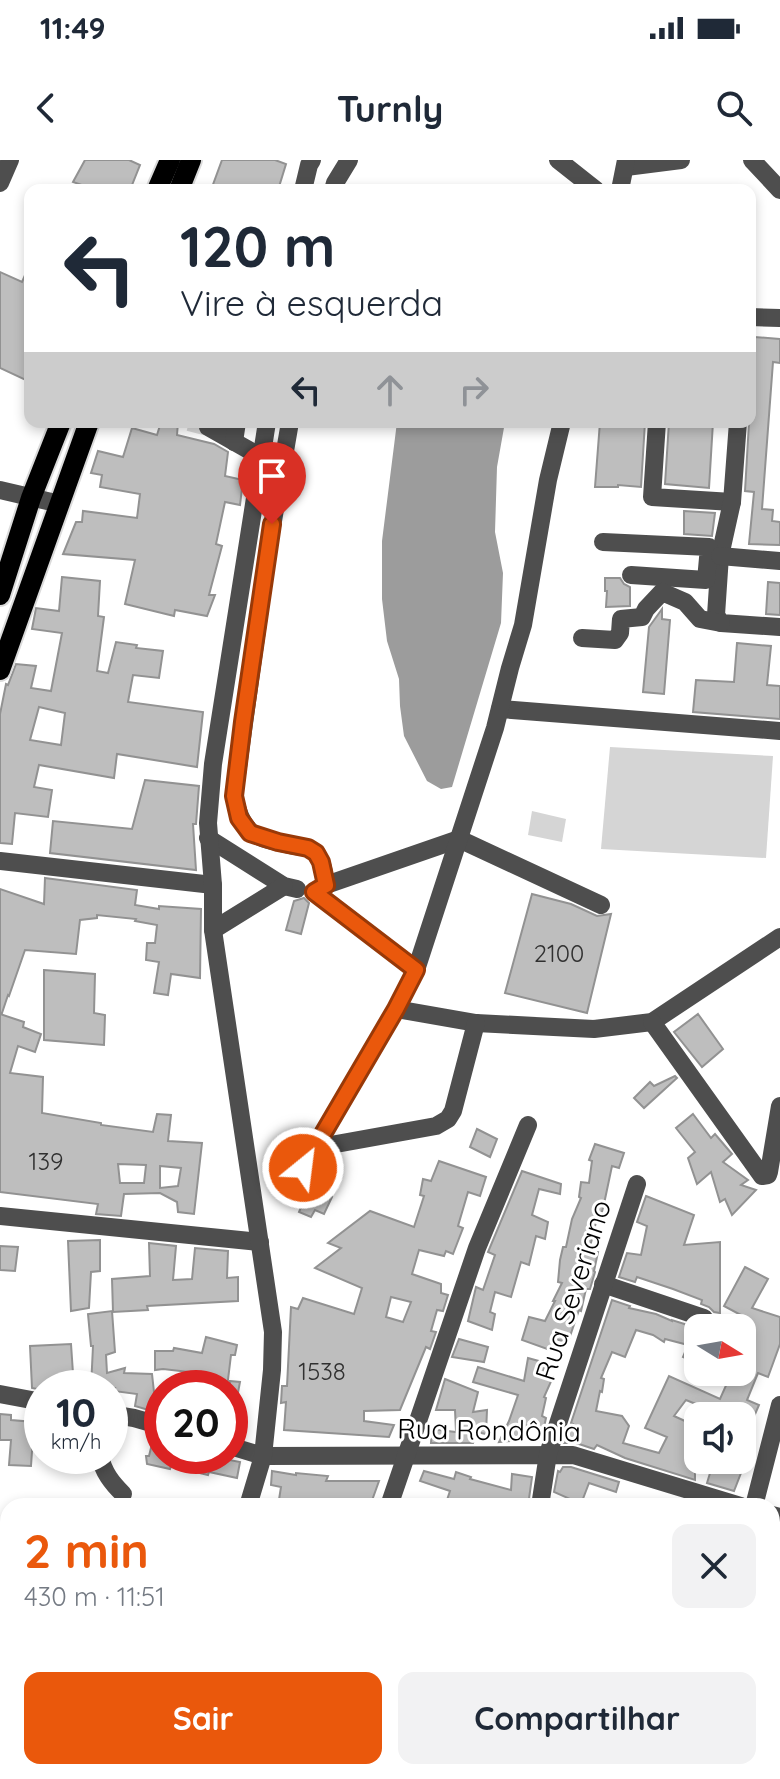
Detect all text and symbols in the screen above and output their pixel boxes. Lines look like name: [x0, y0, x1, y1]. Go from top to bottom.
text: 11:49: [40, 9, 106, 47]
icon: back: [24, 86, 68, 130]
text: Turnly: [337, 86, 443, 131]
icon: search: [712, 86, 756, 130]
text: 120 m: [180, 211, 335, 281]
icon: left: [48, 216, 152, 320]
text: Vire à esquerda: [180, 280, 443, 325]
icon: left: [284, 368, 328, 412]
icon: ahead: [368, 368, 412, 412]
icon: right: [452, 368, 496, 412]
pin: [238, 442, 306, 524]
icon: arrive: [250, 454, 294, 498]
house number: 2100: [534, 938, 584, 968]
position arrow: [261, 1126, 345, 1210]
house number: 139: [29, 1146, 63, 1176]
street label: Rua Severiano: [527, 1195, 618, 1385]
north arrow: [684, 1314, 756, 1386]
map controls: [684, 1314, 756, 1474]
house number: 1538: [298, 1356, 346, 1386]
speed limit sign: 20: [144, 1370, 248, 1474]
text: 10: [56, 1387, 96, 1437]
button: sound: [684, 1402, 756, 1474]
street label: Rua Rondônia: [397, 1410, 581, 1449]
text: km/h: [51, 1429, 101, 1454]
text: 2 min: [24, 1520, 149, 1580]
button: close: [672, 1524, 756, 1608]
text: 430 m · 11:51: [24, 1580, 165, 1613]
button: Sair: [24, 1672, 382, 1764]
button: Compartilhar: [398, 1672, 756, 1764]

